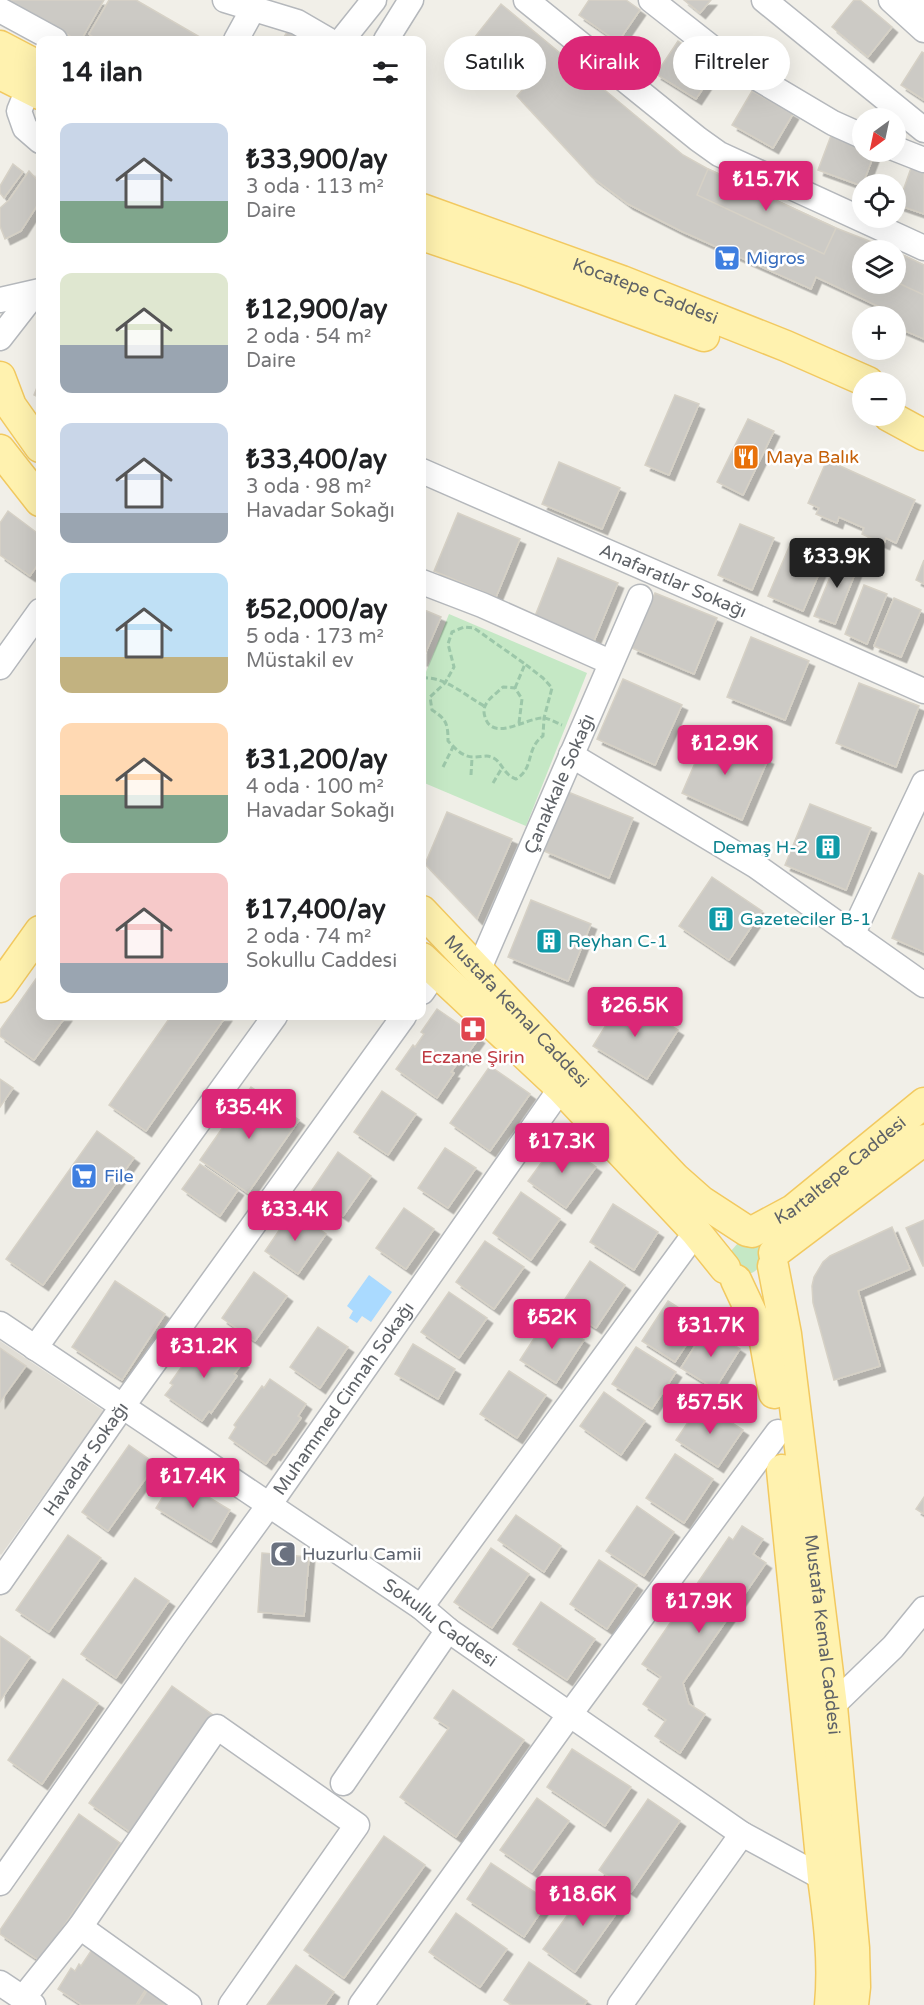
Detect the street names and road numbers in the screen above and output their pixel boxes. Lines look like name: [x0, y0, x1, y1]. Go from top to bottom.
street label: Kocatepe Caddesi: [570, 253, 721, 329]
street label: Anafaratlar Sokağı: [596, 539, 750, 622]
street label: Çanakkale Sokağı: [519, 710, 599, 857]
street label: Mustafa Kemal Caddesi: [440, 930, 594, 1092]
street label: Kartaltepe Caddesi: [770, 1111, 910, 1229]
street label: Muhammed Cinnah Sokağı: [268, 1298, 419, 1499]
street label: Havadar Sokağı: [38, 1398, 133, 1520]
street label: Mustafa Kemal Caddesi: [800, 1533, 846, 1736]
street label: Sokullu Caddesi: [379, 1574, 501, 1672]

